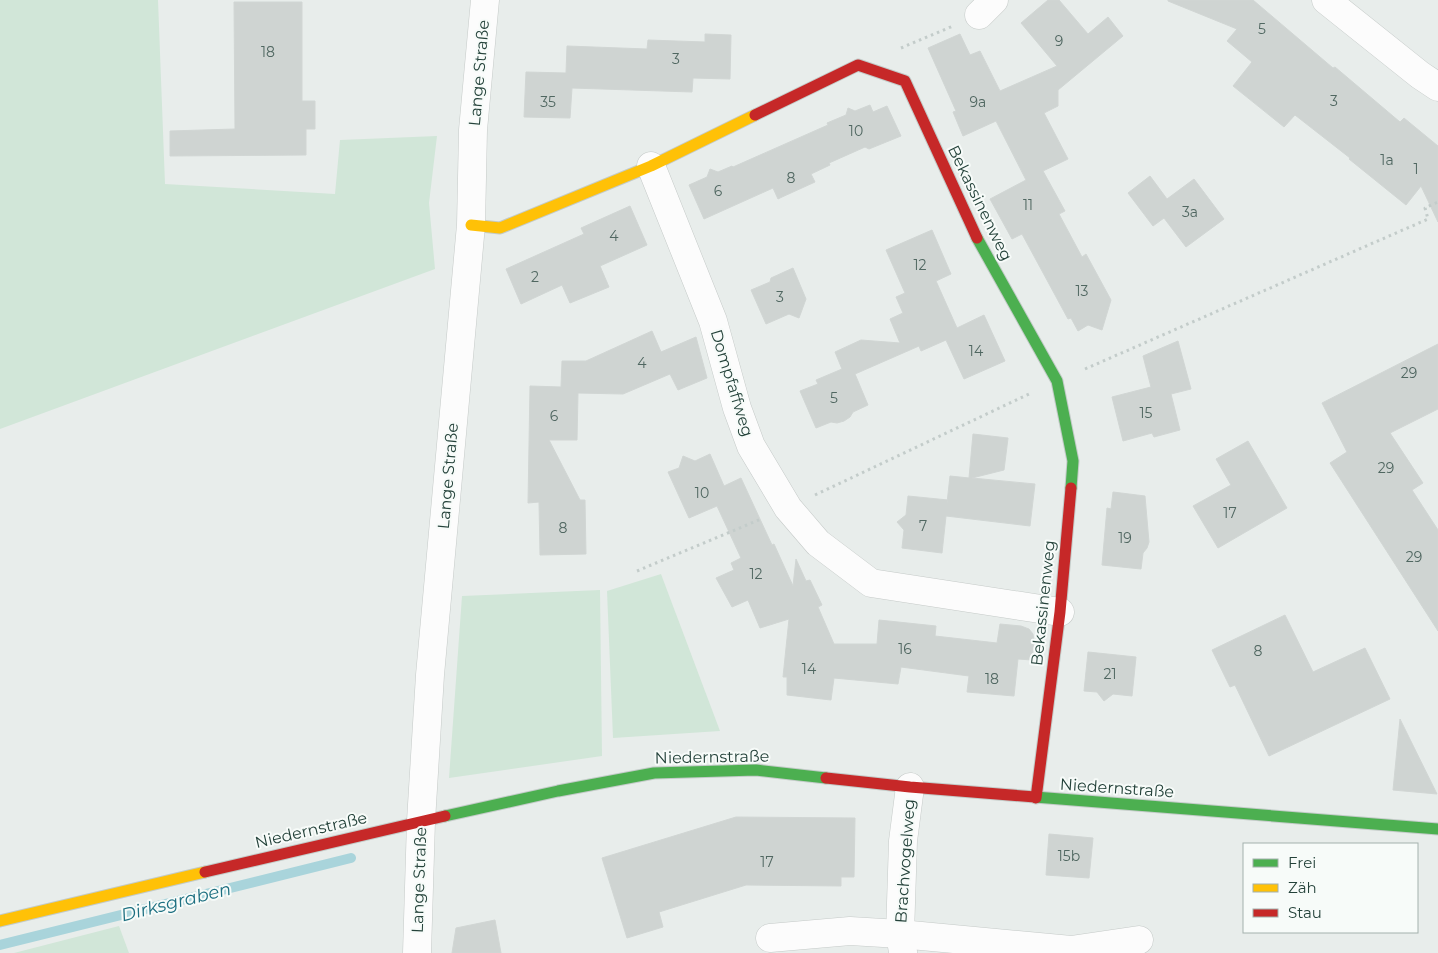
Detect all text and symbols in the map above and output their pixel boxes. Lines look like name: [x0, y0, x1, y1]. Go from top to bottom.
street label: Lange Straße: [465, 19, 493, 127]
house number: 5: [1258, 20, 1266, 38]
house number: 9: [1055, 32, 1063, 50]
house number: 18: [261, 43, 275, 61]
house number: 3: [672, 50, 680, 68]
house number: 3: [1330, 92, 1338, 110]
house number: 35: [540, 93, 556, 111]
house number: 9a: [970, 93, 986, 111]
house number: 10: [849, 122, 863, 140]
street label: Bekassinenweg: [944, 142, 1016, 264]
house number: 1a: [1380, 151, 1394, 169]
house number: 1: [1413, 160, 1419, 178]
house number: 8: [787, 169, 796, 187]
house number: 6: [714, 182, 723, 200]
house number: 11: [1023, 196, 1033, 214]
house number: 3a: [1182, 203, 1198, 221]
house number: 4: [609, 227, 619, 245]
house number: 12: [913, 256, 927, 274]
house number: 2: [531, 268, 539, 286]
house number: 13: [1076, 282, 1089, 300]
house number: 3: [776, 288, 784, 306]
street label: Dompfaffweg: [707, 327, 757, 439]
house number: 14: [969, 342, 984, 360]
house number: 4: [637, 354, 647, 372]
house number: 29: [1401, 364, 1417, 382]
house number: 5: [830, 389, 838, 407]
house number: 15: [1140, 404, 1153, 422]
house number: 6: [550, 407, 559, 425]
street label: Lange Straße: [434, 422, 462, 530]
house number: 29: [1378, 459, 1394, 477]
house number: 10: [695, 484, 709, 502]
house number: 17: [1223, 504, 1237, 522]
house number: 7: [919, 517, 927, 535]
house number: 8: [559, 519, 568, 537]
house number: 19: [1118, 529, 1132, 547]
street label: Bekassinenweg: [1027, 539, 1059, 667]
house number: 29: [1406, 548, 1422, 566]
house number: 12: [749, 565, 763, 583]
house number: 16: [898, 640, 912, 658]
house number: 8: [1254, 642, 1263, 660]
house number: 14: [802, 660, 817, 678]
house number: 21: [1103, 665, 1117, 683]
house number: 18: [985, 670, 999, 688]
street label: Niedernstraße: [655, 747, 769, 767]
street label: Niedernstraße: [1059, 775, 1175, 801]
street label: Brachvogelweg: [891, 798, 919, 924]
street label: Niedernstraße: [253, 808, 369, 852]
street label: Lange Straße: [408, 827, 430, 933]
legend: [1243, 843, 1418, 933]
house number: 15b: [1058, 847, 1080, 865]
house number: 17: [760, 853, 774, 871]
text: Frei: [1288, 853, 1316, 872]
water label: Dirksgraben: [119, 878, 233, 926]
text: Zäh: [1288, 878, 1317, 897]
text: Stau: [1288, 903, 1322, 922]

